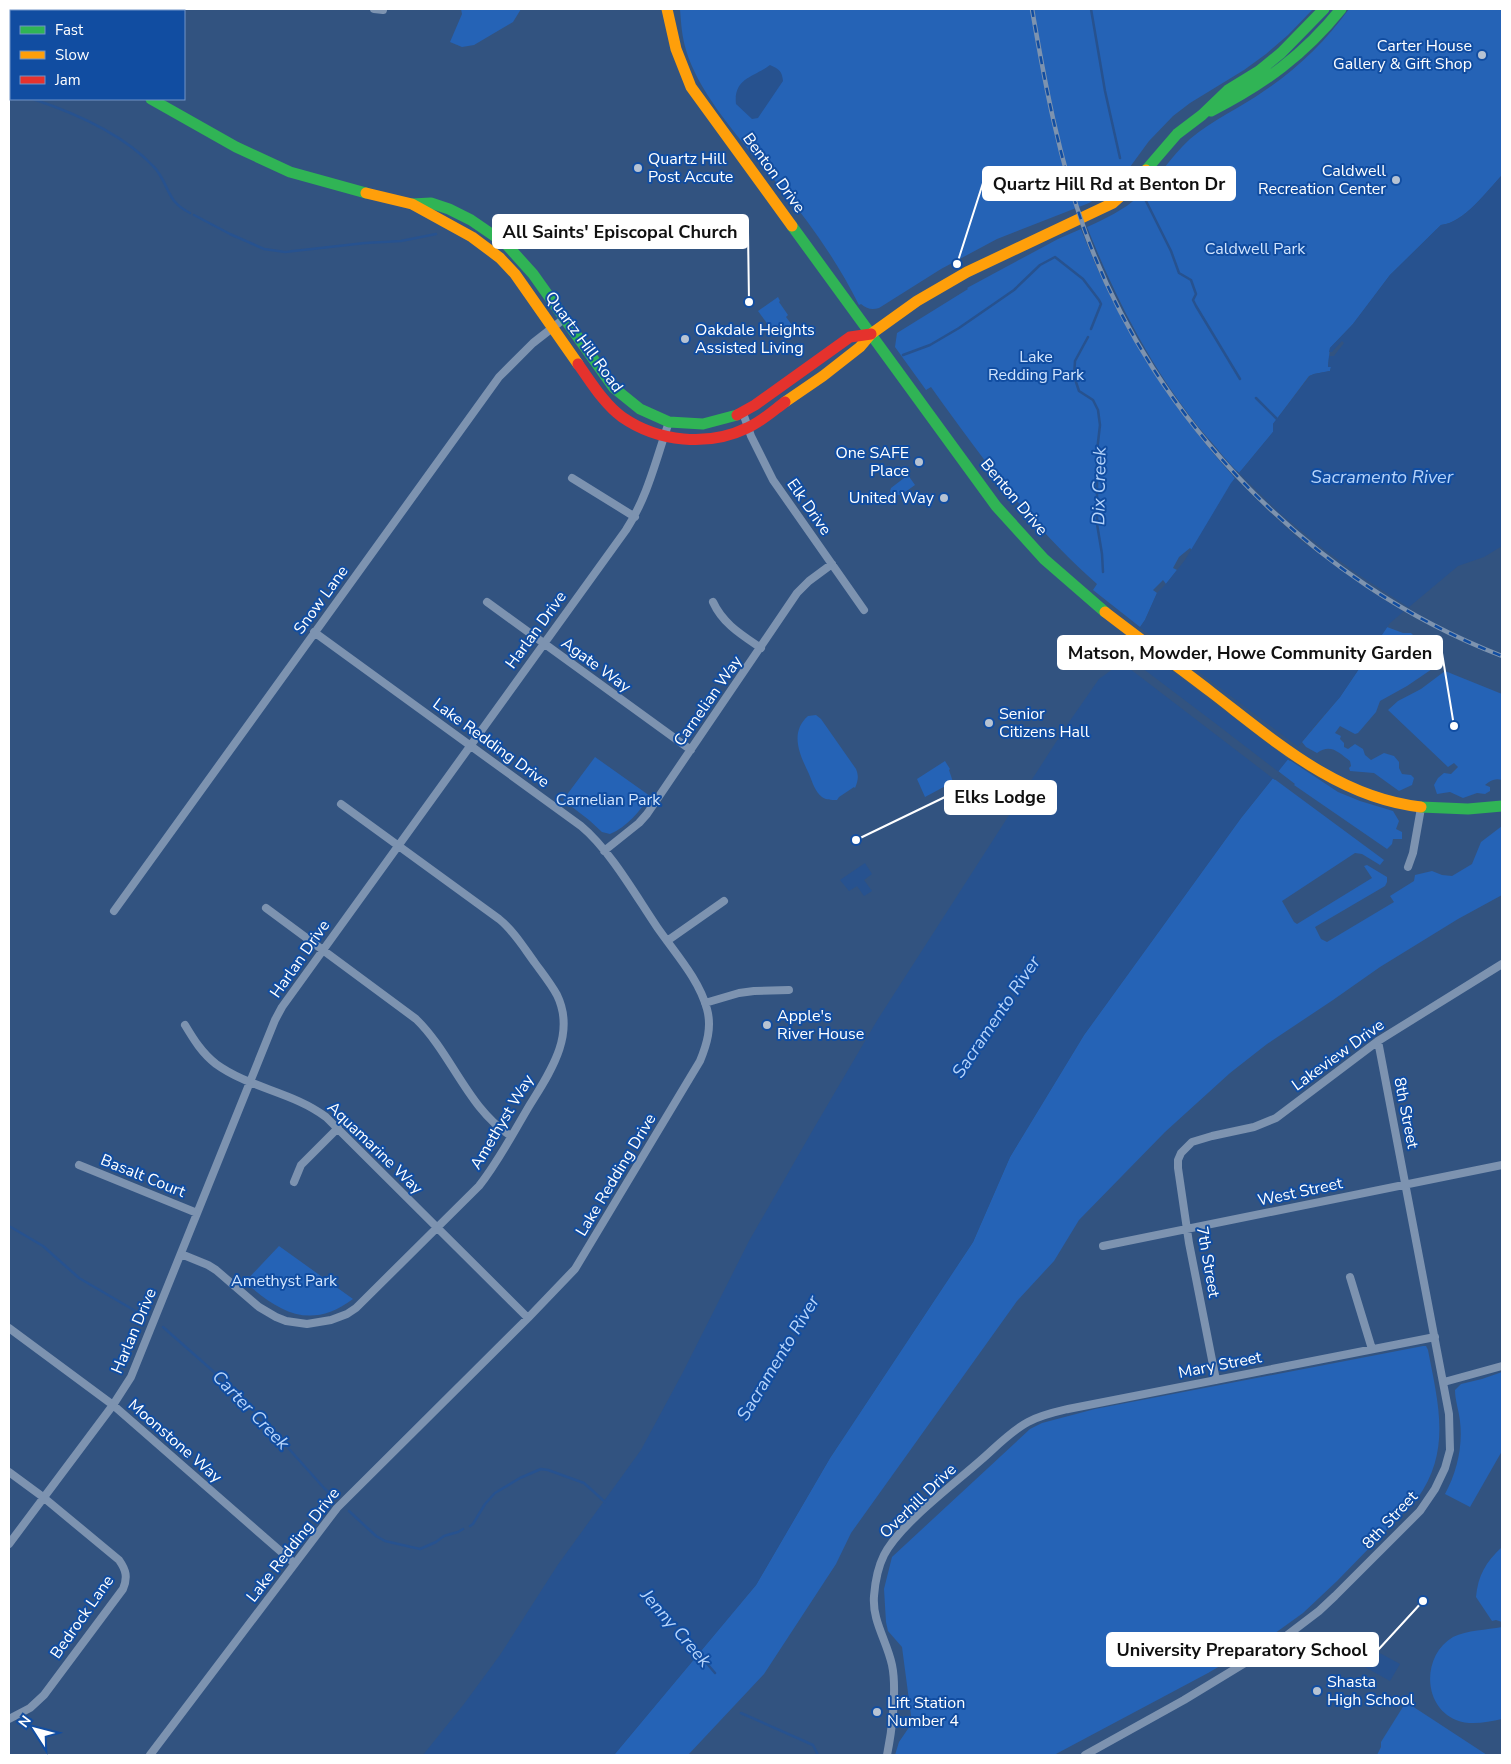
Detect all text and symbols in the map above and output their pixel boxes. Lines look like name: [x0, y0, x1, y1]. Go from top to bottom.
legend: [10, 10, 185, 100]
text: Fast: [55, 20, 84, 40]
place label: Carter House Gallery & Gift Shop: [1333, 35, 1472, 75]
text: Slow: [55, 45, 90, 65]
marker: Carter House Gallery & Gift Shop: [1476, 49, 1488, 61]
text: Jam: [54, 70, 81, 90]
street label: Benton Drive: [737, 129, 811, 217]
place label: Quartz Hill Post Accute: [648, 148, 733, 188]
place label: Caldwell Recreation Center: [1258, 160, 1386, 200]
marker: Quartz Hill Post Accute: [632, 162, 644, 174]
callout: Quartz Hill Rd at Benton Dr: [983, 167, 1235, 200]
text: Quartz Hill Rd at Benton Dr: [993, 172, 1225, 196]
marker: Caldwell Recreation Center: [1390, 174, 1402, 186]
callout: All Saints' Episcopal Church: [493, 215, 748, 248]
text: All Saints' Episcopal Church: [503, 220, 737, 244]
park label: Caldwell Park: [1205, 238, 1306, 260]
street label: Quartz Hill Road: [540, 287, 628, 397]
place label: Oakdale Heights Assisted Living: [695, 319, 815, 359]
marker: Oakdale Heights Assisted Living: [679, 333, 691, 345]
park label: Lake Redding Park: [988, 346, 1085, 386]
place label: One SAFE Place: [835, 442, 909, 482]
water label: Dix Creek: [1086, 446, 1112, 525]
street label: Benton Drive: [975, 454, 1053, 540]
marker: One SAFE Place: [913, 456, 925, 468]
water label: Sacramento River: [1311, 465, 1454, 489]
street label: Elk Drive: [782, 474, 836, 540]
place label: United Way: [849, 487, 935, 509]
marker: United Way: [938, 492, 950, 504]
street label: Snow Lane: [289, 561, 353, 639]
street label: Harlan Drive: [500, 587, 572, 673]
street label: Agate Way: [557, 632, 636, 698]
callout: Matson, Mowder, Howe Community Garden: [1058, 636, 1442, 669]
text: Matson, Mowder, Howe Community Garden: [1068, 641, 1432, 665]
street label: Carnelian Way: [669, 651, 748, 751]
street label: Lake Redding Drive: [428, 693, 554, 793]
place label: Senior Citizens Hall: [999, 703, 1090, 743]
marker: Senior Citizens Hall: [983, 717, 995, 729]
callout: Elks Lodge: [945, 781, 1056, 814]
text: Elks Lodge: [954, 785, 1046, 809]
park label: Carnelian Park: [556, 789, 661, 811]
street label: Harlan Drive: [265, 916, 335, 1002]
water label: Sacramento River: [946, 951, 1046, 1083]
place label: Apple's River House: [777, 1005, 864, 1045]
street label: Lakeview Drive: [1287, 1014, 1389, 1096]
marker: Apple's River House: [761, 1019, 773, 1031]
street label: Amethyst Way: [465, 1070, 539, 1174]
street label: 8th Street: [1388, 1076, 1424, 1151]
street label: Aquamarine Way: [322, 1097, 428, 1200]
street label: Lake Redding Drive: [571, 1110, 661, 1240]
street label: Basalt Court: [97, 1149, 189, 1203]
street label: West Street: [1256, 1172, 1345, 1212]
street label: 7th Street: [1191, 1225, 1225, 1300]
park label: Amethyst Park: [231, 1270, 338, 1292]
street label: Harlan Drive: [106, 1285, 162, 1377]
water label: Sacramento River: [731, 1290, 825, 1425]
street label: Mary Street: [1176, 1346, 1264, 1384]
water label: Carter Creek: [207, 1365, 296, 1456]
street label: Moonstone Way: [123, 1394, 227, 1488]
street label: Overhill Drive: [875, 1459, 961, 1543]
street label: Lake Redding Drive: [241, 1483, 345, 1607]
street label: 8th Street: [1357, 1486, 1423, 1554]
street label: Bedrock Lane: [45, 1571, 119, 1663]
water label: Jenny Creek: [635, 1583, 717, 1673]
callout: University Preparatory School: [1107, 1633, 1378, 1666]
text: University Preparatory School: [1117, 1638, 1368, 1662]
place label: Shasta High School: [1327, 1671, 1415, 1711]
marker: Shasta High School: [1311, 1685, 1323, 1697]
place label: Lift Station Number 4: [887, 1692, 965, 1732]
north arrow: [10, 1704, 60, 1754]
marker: Lift Station Number 4: [871, 1706, 883, 1718]
text: N: [14, 1712, 36, 1731]

